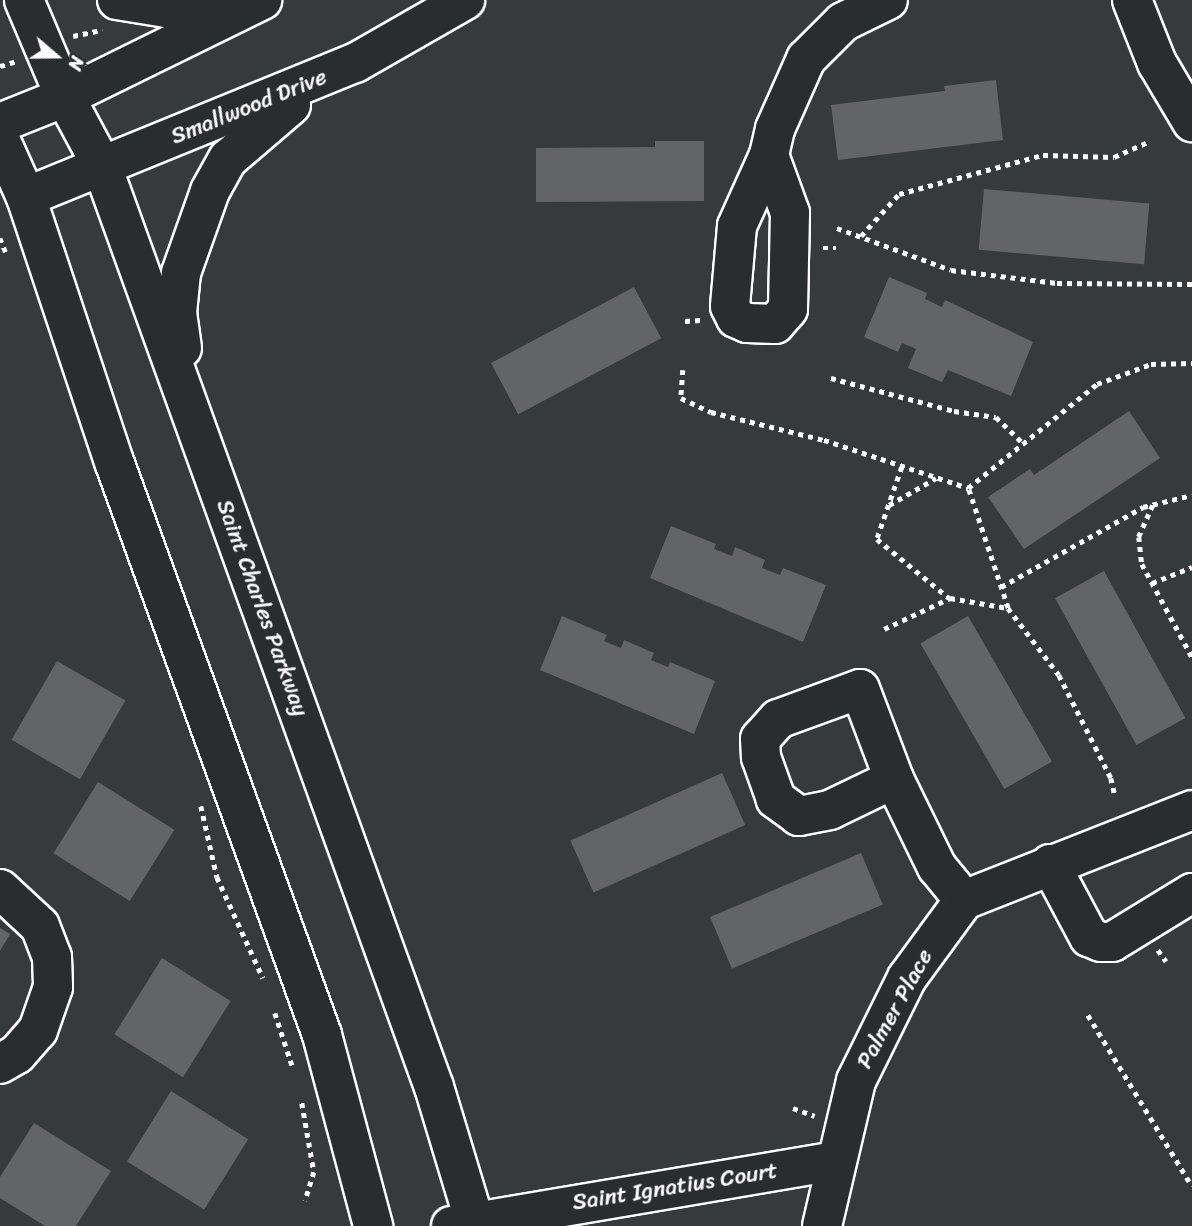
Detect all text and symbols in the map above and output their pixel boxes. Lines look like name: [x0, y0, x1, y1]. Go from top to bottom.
north arrow: [21, 21, 91, 91]
text: N: [58, 52, 94, 75]
street label: Smallwood Drive: [167, 63, 331, 151]
street label: Saint Charles Parkway: [210, 495, 314, 721]
street label: Palmer Place: [851, 944, 939, 1074]
street label: Saint Ignatius Court: [570, 1157, 780, 1217]

